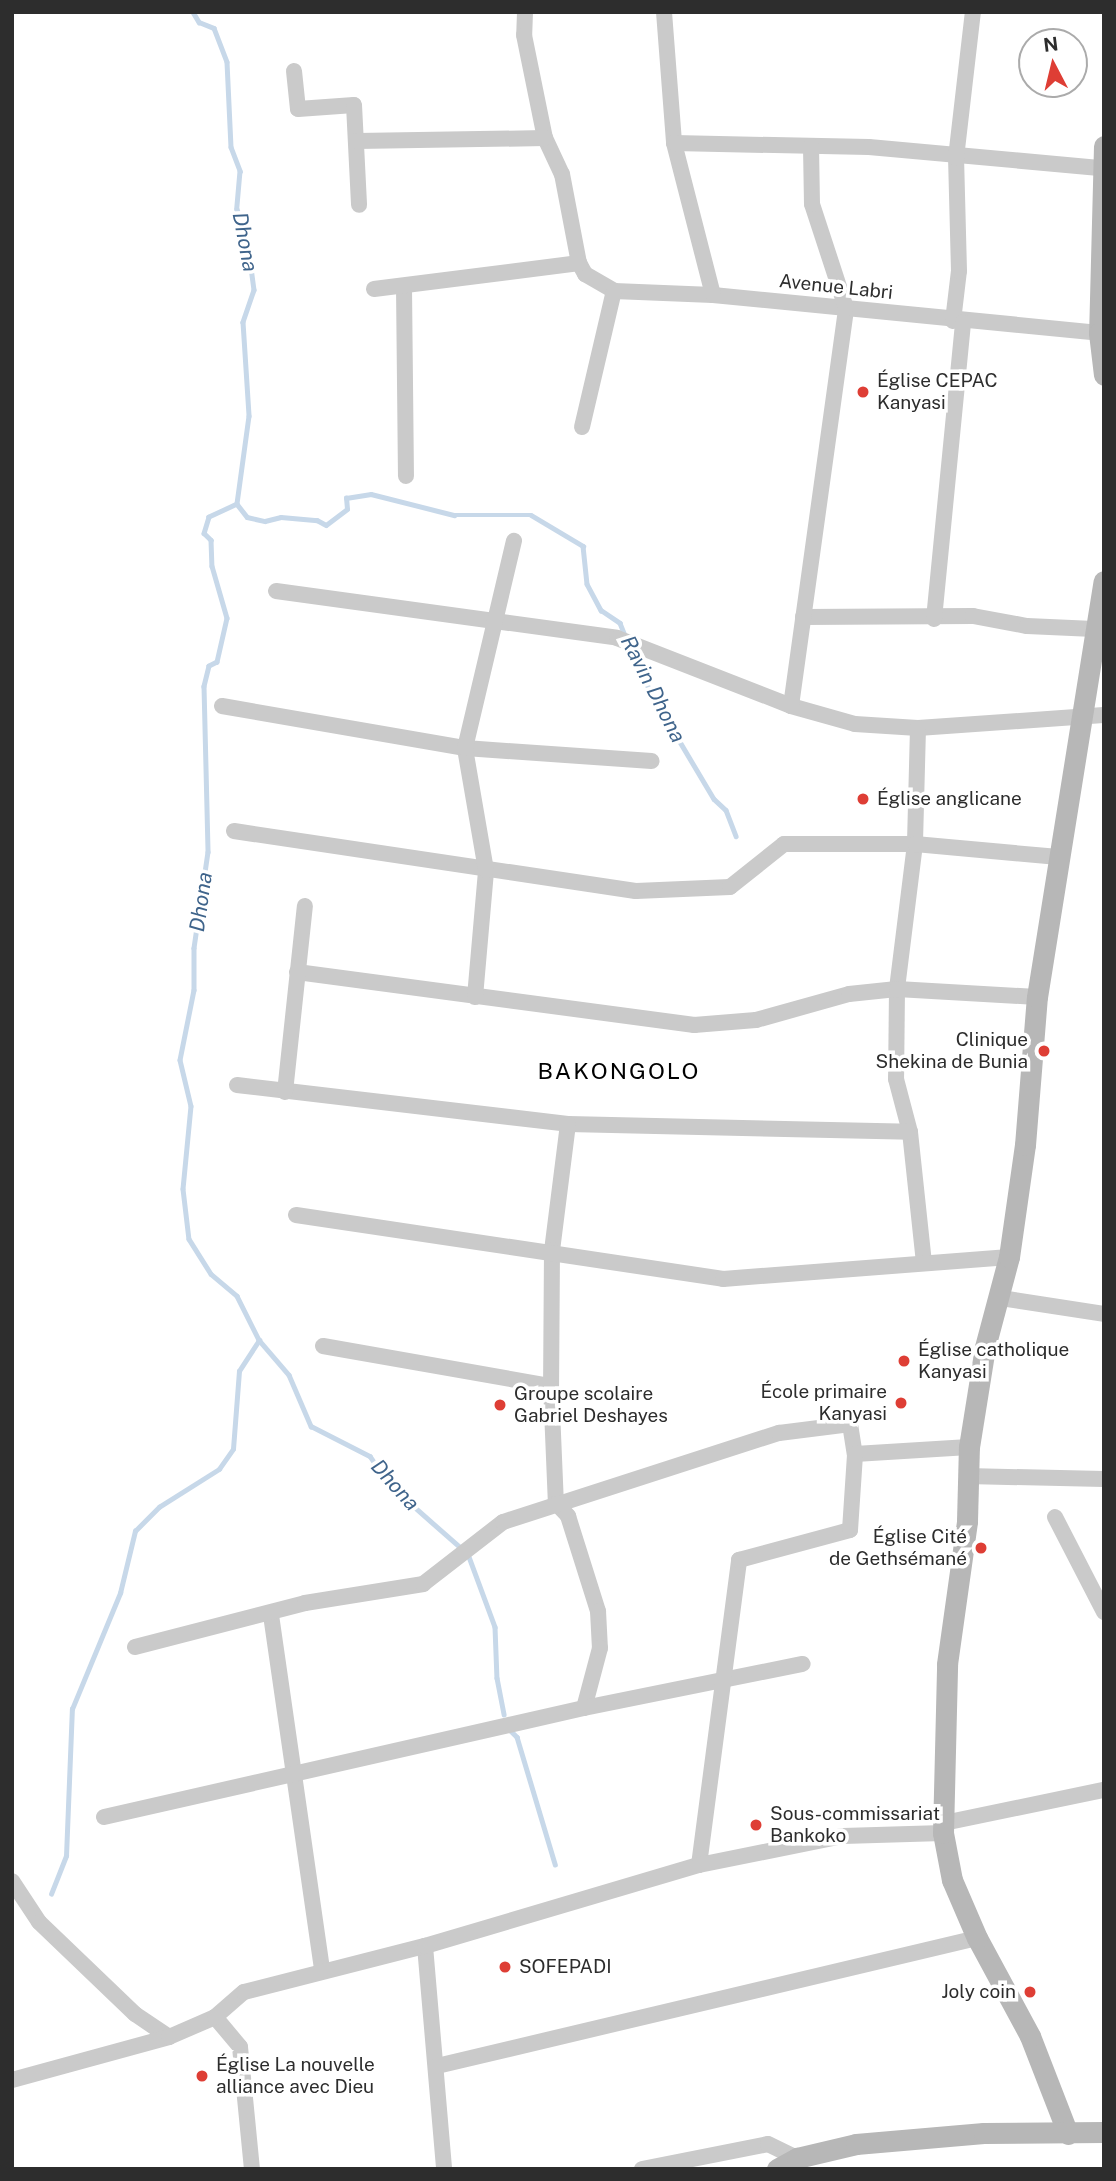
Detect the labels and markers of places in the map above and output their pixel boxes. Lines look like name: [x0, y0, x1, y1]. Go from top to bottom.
place label: Église CEPAC Kanyasi: [877, 370, 998, 414]
marker: Église CEPAC Kanyasi: [855, 384, 871, 400]
place label: Église anglicane: [877, 788, 1022, 810]
marker: Église anglicane: [855, 791, 871, 807]
place label: Clinique Shekina de Bunia: [875, 1029, 1028, 1073]
marker: Clinique Shekina de Bunia: [1034, 1041, 1054, 1061]
place label: Église catholique Kanyasi: [918, 1339, 1070, 1383]
marker: Église catholique Kanyasi: [896, 1353, 912, 1369]
place label: École primaire Kanyasi: [760, 1381, 887, 1425]
place label: Groupe scolaire Gabriel Deshayes: [514, 1383, 668, 1427]
marker: École primaire Kanyasi: [893, 1395, 909, 1411]
marker: Groupe scolaire Gabriel Deshayes: [492, 1397, 508, 1413]
place label: Église Cité de Gethsémané: [829, 1526, 967, 1570]
marker: Église Cité de Gethsémané: [973, 1540, 989, 1556]
place label: Sous-commissariat Bankoko: [770, 1803, 940, 1847]
marker: Sous-commissariat Bankoko: [748, 1817, 764, 1833]
place label: SOFEPADI: [519, 1956, 612, 1978]
marker: SOFEPADI: [497, 1959, 513, 1975]
place label: Joly coin: [941, 1981, 1016, 2003]
marker: Joly coin: [1022, 1984, 1038, 2000]
place label: Église La nouvelle alliance avec Dieu: [216, 2054, 375, 2098]
marker: Église La nouvelle alliance avec Dieu: [194, 2068, 210, 2084]

